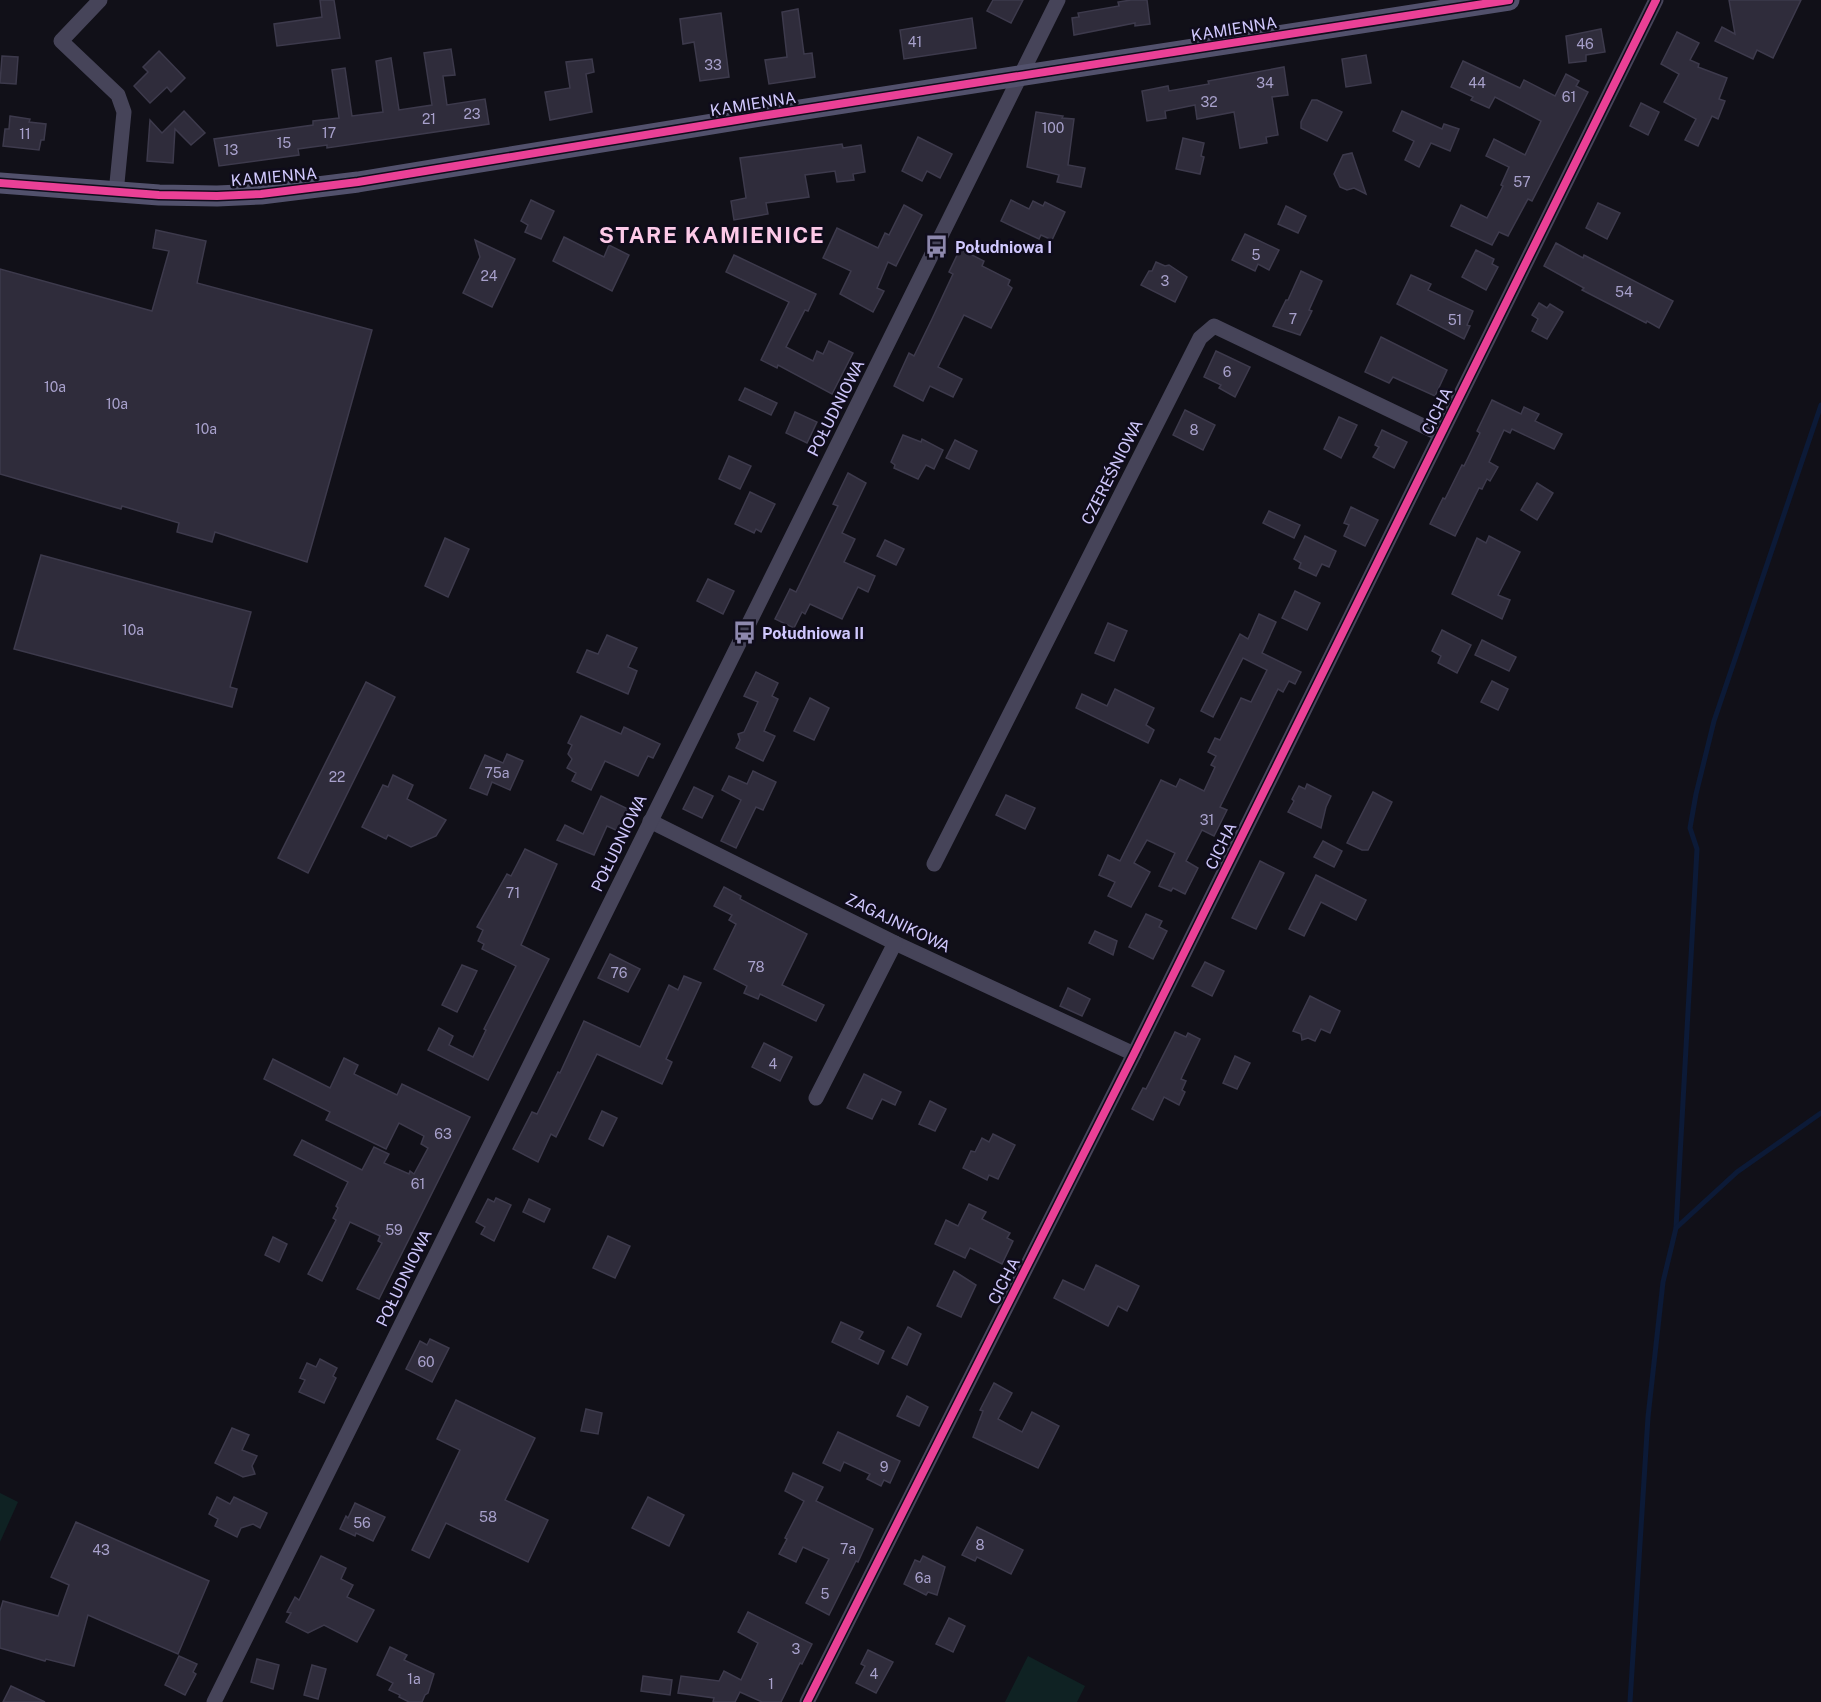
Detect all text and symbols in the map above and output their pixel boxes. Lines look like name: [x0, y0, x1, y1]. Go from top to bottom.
street label: KAMIENNA: [1190, 13, 1278, 45]
house number: 41: [908, 34, 922, 50]
house number: 46: [1576, 36, 1594, 52]
house number: 33: [704, 57, 722, 73]
house number: 34: [1256, 75, 1274, 91]
house number: 44: [1468, 75, 1486, 91]
street label: KAMIENNA: [709, 88, 797, 120]
house number: 61: [1562, 89, 1576, 105]
house number: 32: [1200, 94, 1218, 110]
house number: 23: [463, 106, 481, 122]
house number: 21: [422, 111, 436, 127]
house number: 100: [1042, 120, 1064, 136]
house number: 17: [322, 125, 336, 141]
house number: 11: [19, 126, 31, 142]
house number: 15: [277, 135, 291, 151]
house number: 13: [224, 142, 238, 158]
street label: KAMIENNA: [230, 164, 318, 190]
house number: 57: [1513, 174, 1531, 190]
district label: STARE KAMIENICE: [599, 222, 825, 248]
bus stop icon: Południowa I: [924, 234, 950, 260]
place label: Południowa I: [955, 238, 1052, 257]
house number: 5: [1252, 247, 1261, 263]
house number: 24: [480, 268, 498, 284]
house number: 3: [1161, 273, 1170, 289]
house number: 54: [1615, 284, 1633, 300]
house number: 7: [1289, 311, 1297, 327]
house number: 51: [1448, 312, 1462, 328]
street label: POŁUDNIOWA: [803, 356, 869, 460]
house number: 6: [1223, 364, 1232, 380]
house number: 10a: [44, 379, 66, 395]
street label: CICHA: [1417, 384, 1457, 438]
house number: 10a: [106, 396, 128, 412]
street label: CZEREŚNIOWA: [1076, 416, 1147, 528]
house number: 10a: [195, 421, 217, 437]
house number: 8: [1189, 422, 1199, 438]
bus stop icon: Południowa II: [731, 620, 757, 646]
house number: 10a: [122, 622, 144, 638]
place label: Południowa II: [762, 624, 864, 643]
house number: 75a: [484, 765, 510, 781]
house number: 22: [329, 769, 345, 785]
street label: POŁUDNIOWA: [587, 791, 651, 895]
house number: 31: [1200, 812, 1214, 828]
street label: CICHA: [1201, 819, 1241, 873]
house number: 71: [506, 885, 520, 901]
street label: ZAGAJNIKOWA: [842, 889, 954, 957]
house number: 78: [747, 959, 765, 975]
house number: 76: [611, 965, 628, 981]
house number: 4: [769, 1056, 778, 1072]
house number: 63: [434, 1126, 452, 1142]
house number: 61: [411, 1176, 425, 1192]
house number: 59: [385, 1222, 403, 1238]
street label: POŁUDNIOWA: [372, 1226, 436, 1330]
street label: CICHA: [984, 1254, 1024, 1308]
house number: 60: [417, 1354, 435, 1370]
house number: 9: [880, 1459, 889, 1475]
house number: 58: [479, 1509, 497, 1525]
house number: 56: [353, 1515, 371, 1531]
house number: 8: [975, 1537, 985, 1553]
house number: 7a: [840, 1541, 856, 1557]
house number: 43: [92, 1542, 110, 1558]
house number: 6a: [915, 1570, 931, 1586]
house number: 5: [821, 1586, 830, 1602]
house number: 3: [792, 1641, 801, 1657]
house number: 4: [870, 1666, 879, 1682]
house number: 1a: [407, 1671, 421, 1687]
house number: 1: [768, 1676, 774, 1692]

